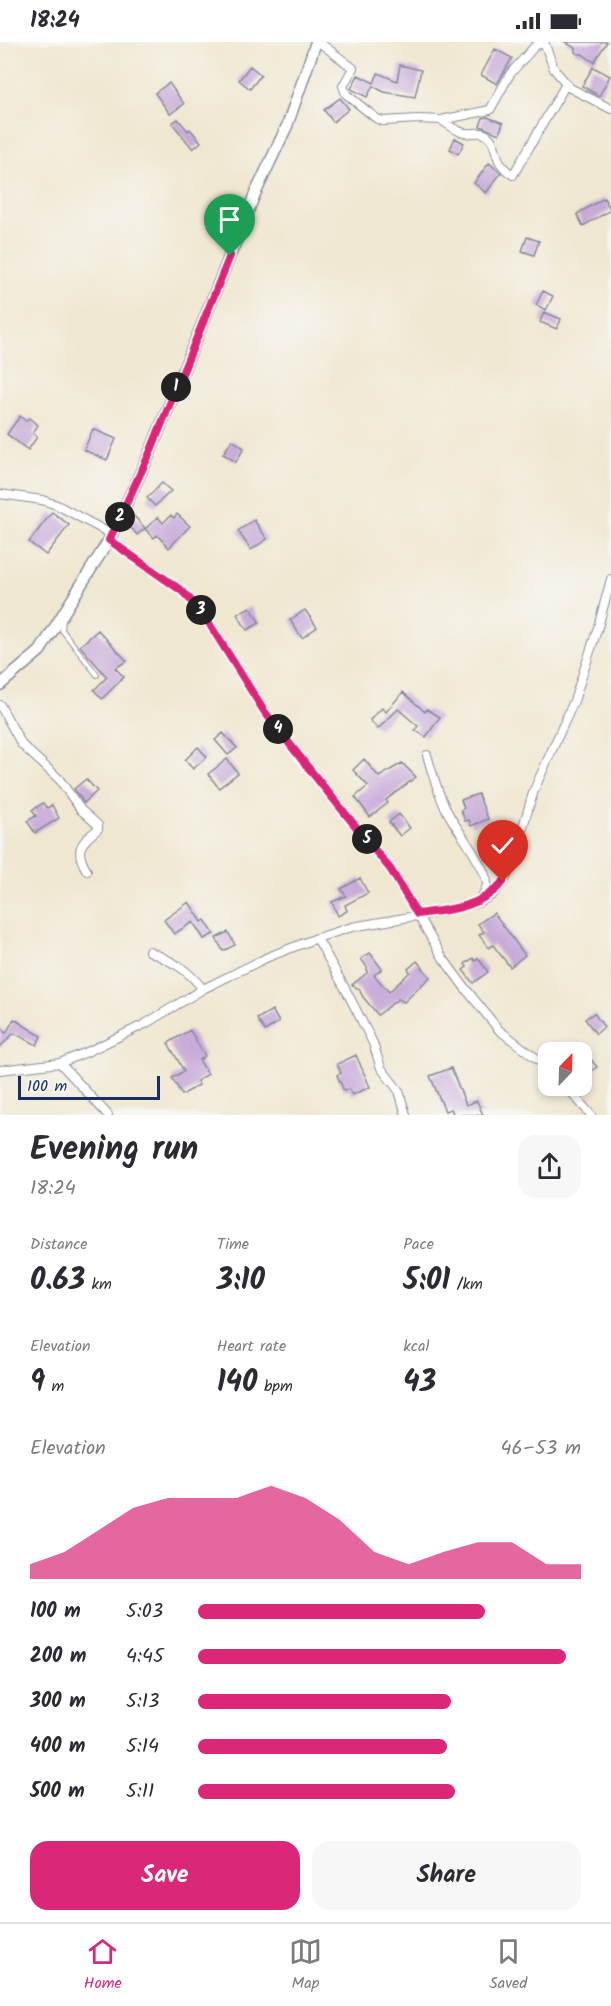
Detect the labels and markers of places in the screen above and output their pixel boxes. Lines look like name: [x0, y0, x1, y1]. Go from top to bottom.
pin: [204, 194, 255, 256]
pin: 1: [161, 372, 191, 402]
pin: 2: [105, 502, 135, 532]
pin: 3: [186, 595, 216, 625]
pin: 4: [263, 714, 293, 744]
pin: [477, 820, 528, 882]
pin: 5: [352, 824, 382, 854]

